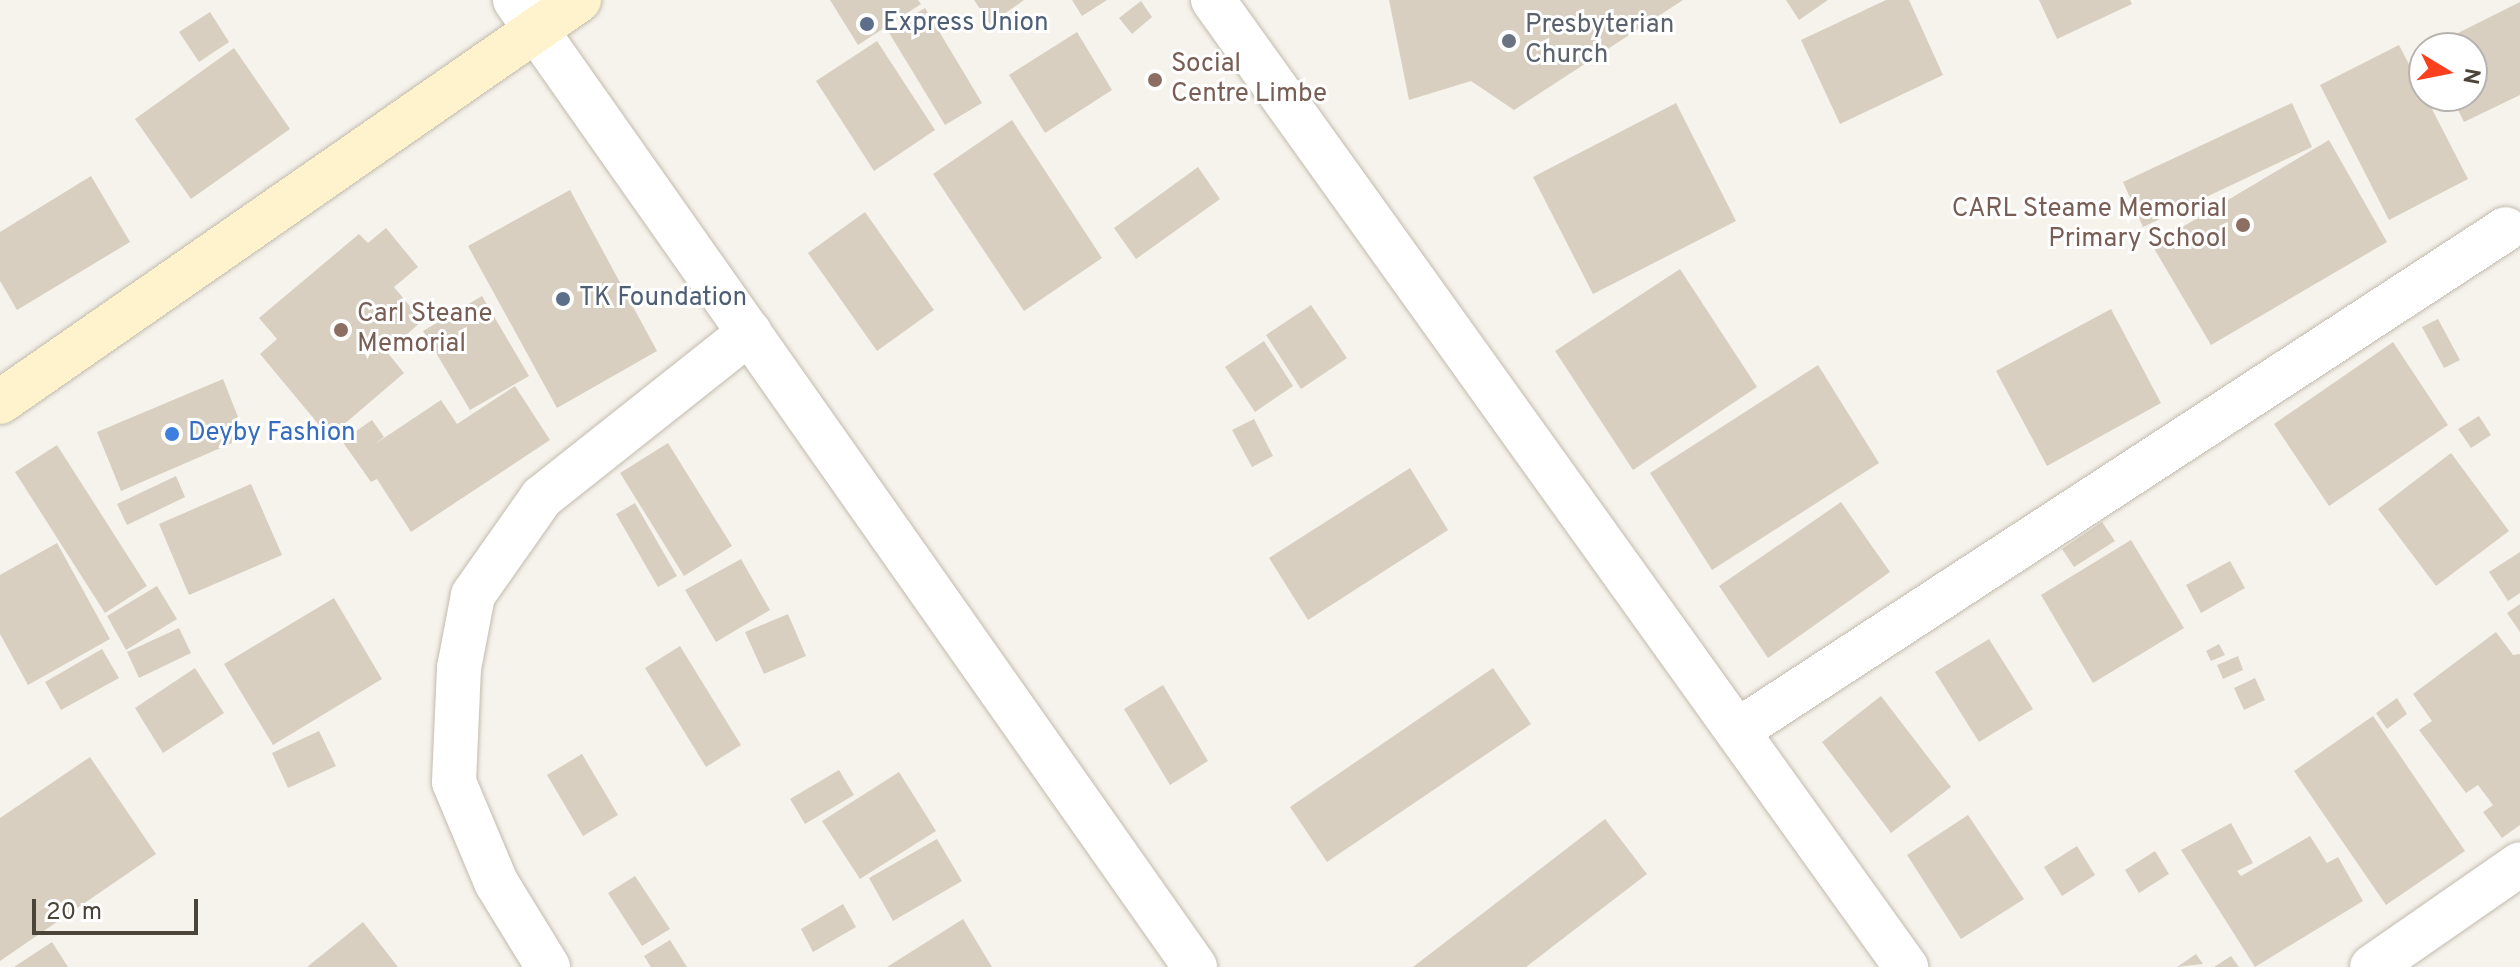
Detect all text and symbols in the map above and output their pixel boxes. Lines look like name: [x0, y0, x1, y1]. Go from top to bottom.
place label: Express Union: [883, 8, 1049, 40]
place label: Presbyterian Church: [1525, 10, 1674, 72]
marker: Express Union: [858, 15, 876, 33]
marker: Presbyterian Church: [1500, 32, 1518, 50]
north arrow: [2408, 32, 2488, 112]
place label: Social Centre Limbe: [1171, 49, 1327, 110]
text: N: [2455, 66, 2485, 86]
marker: Social Centre Limbe: [1146, 71, 1164, 89]
place label: CARL Steame Memorial Primary School: [1951, 194, 2227, 256]
marker: CARL Steame Memorial Primary School: [2234, 216, 2252, 234]
place label: TK Foundation: [579, 283, 747, 315]
marker: TK Foundation: [554, 290, 572, 308]
place label: Carl Steane Memorial: [357, 299, 493, 360]
marker: Carl Steane Memorial: [332, 321, 350, 339]
place label: Deyby Fashion: [188, 418, 356, 450]
marker: Deyby Fashion: [163, 425, 181, 443]
scale bar: [36, 883, 202, 933]
text: 20 m: [46, 898, 102, 928]

